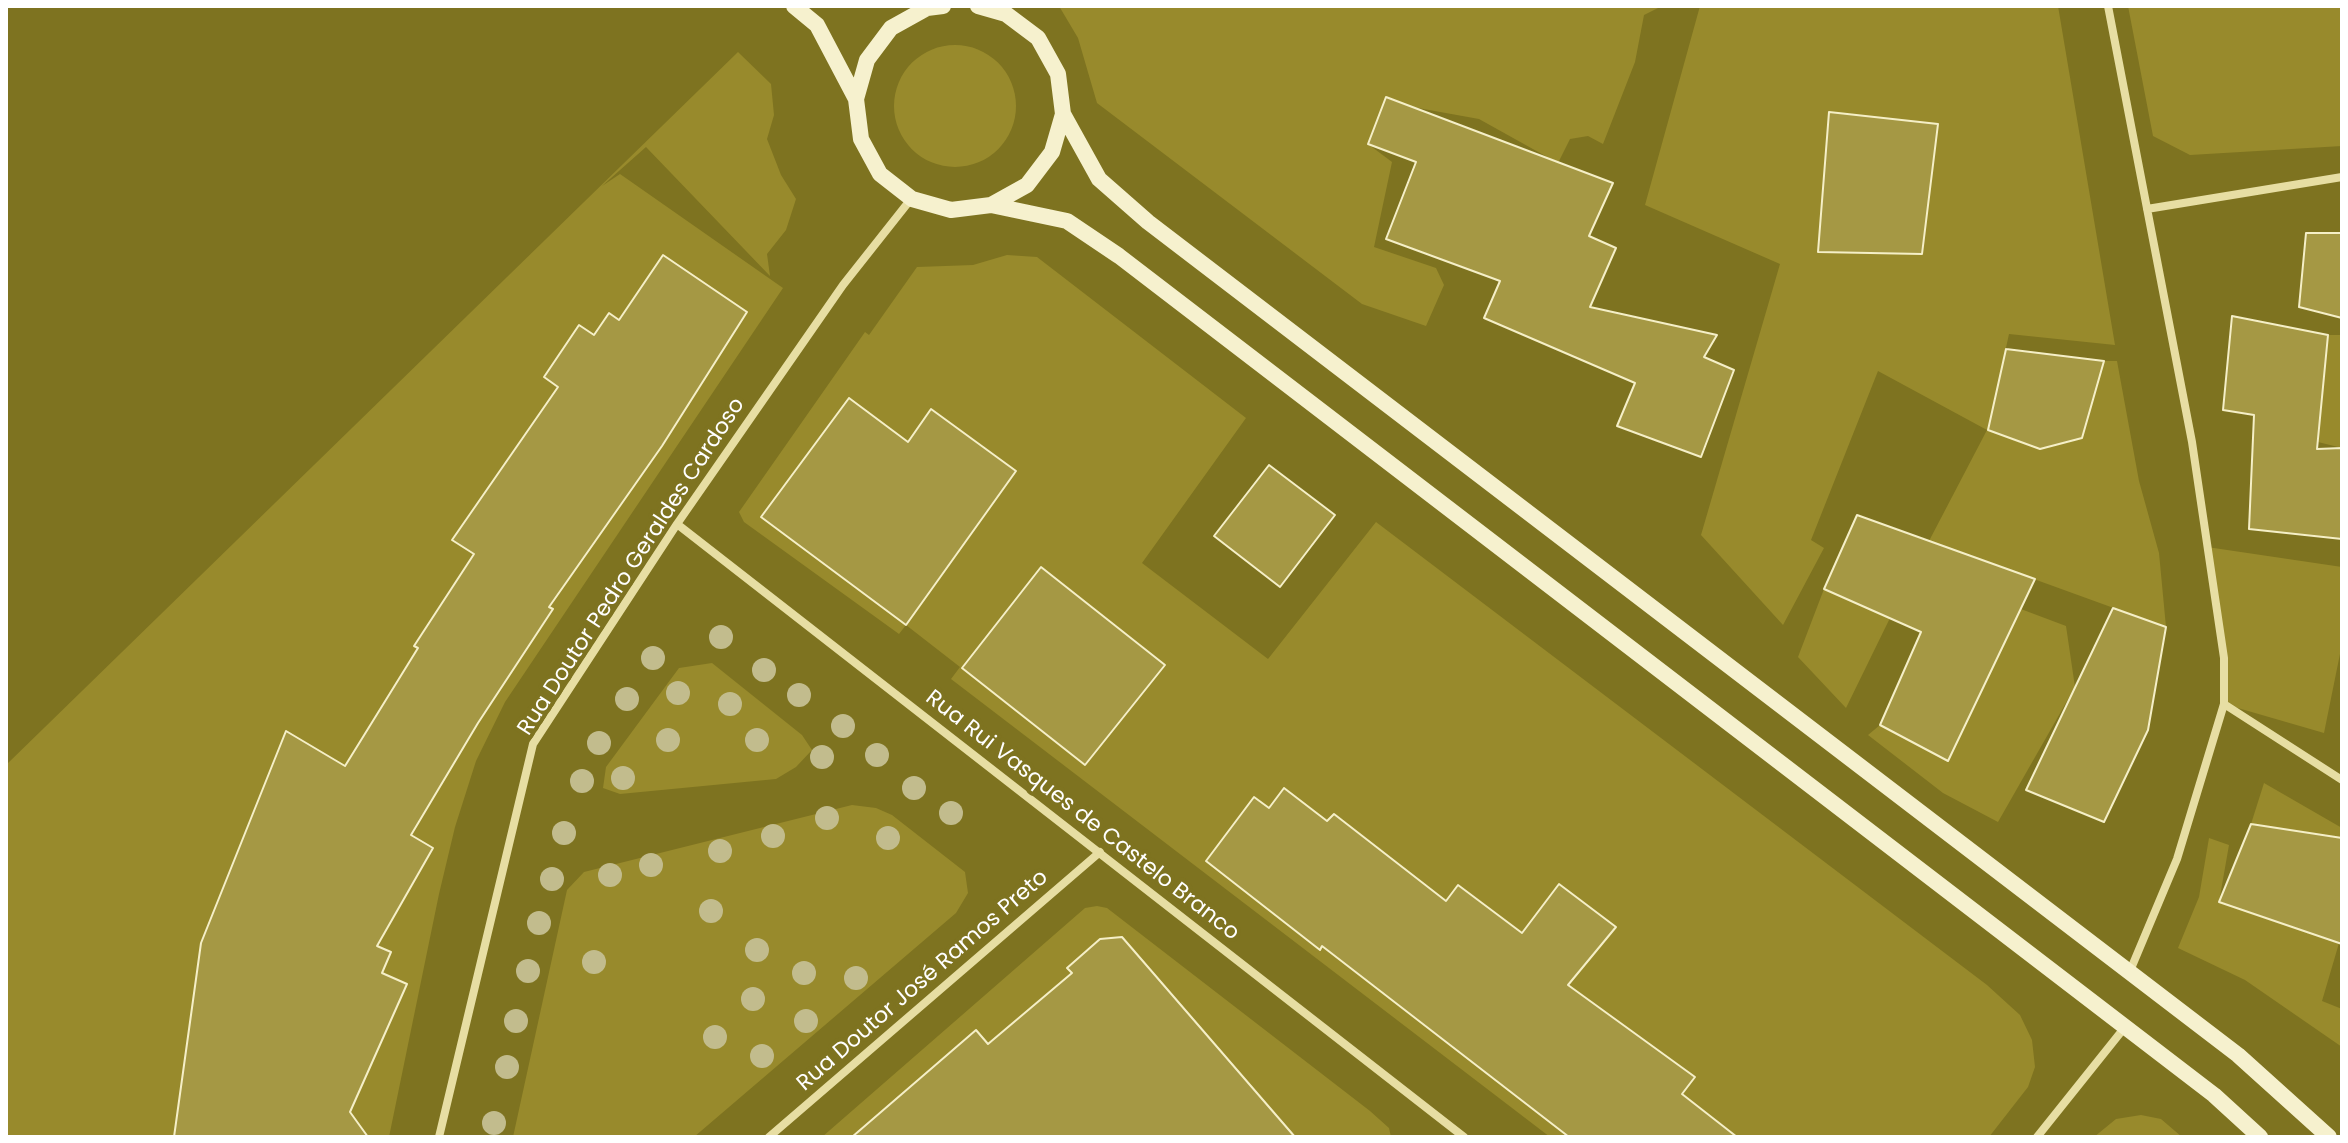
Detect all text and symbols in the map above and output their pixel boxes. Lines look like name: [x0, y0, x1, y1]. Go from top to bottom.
street label: Rua Doutor Pedro Geraldes Cardoso: [513, 393, 751, 741]
street label: Rua Rui Vasques de Castelo Branco: [920, 685, 1244, 947]
street label: Rua Doutor José Ramos Preto: [792, 865, 1054, 1097]

